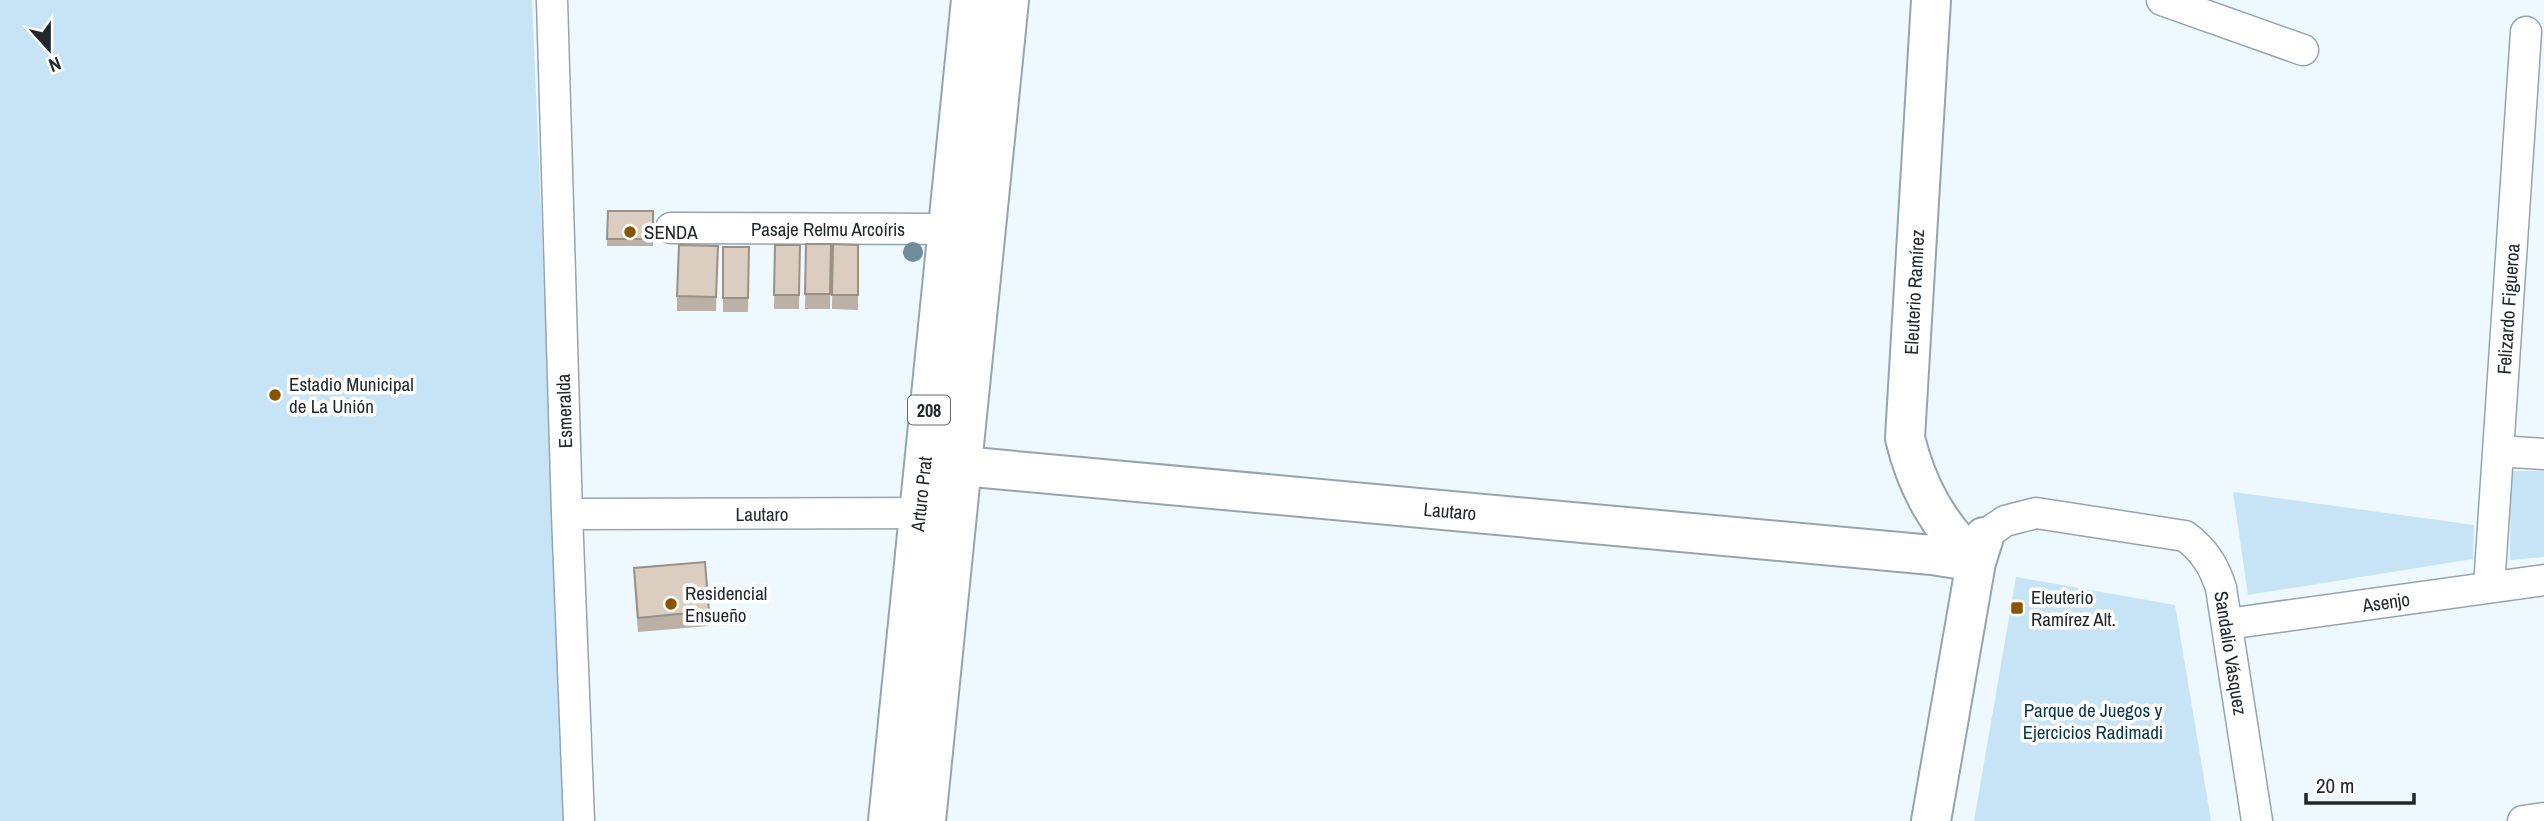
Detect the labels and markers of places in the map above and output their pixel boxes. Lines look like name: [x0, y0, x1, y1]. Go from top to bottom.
place label: SENDA: [644, 219, 698, 245]
marker: SENDA: [622, 224, 638, 240]
place label: Estadio Municipal de La Unión: [289, 371, 414, 419]
marker: Estadio Municipal de La Unión: [267, 387, 283, 403]
place label: Residencial Ensueño: [685, 580, 767, 628]
place label: Eleuterio Ramírez Alt.: [2031, 584, 2116, 632]
marker: Residencial Ensueño: [663, 596, 679, 612]
marker: Eleuterio Ramírez Alt.: [2009, 600, 2025, 616]

